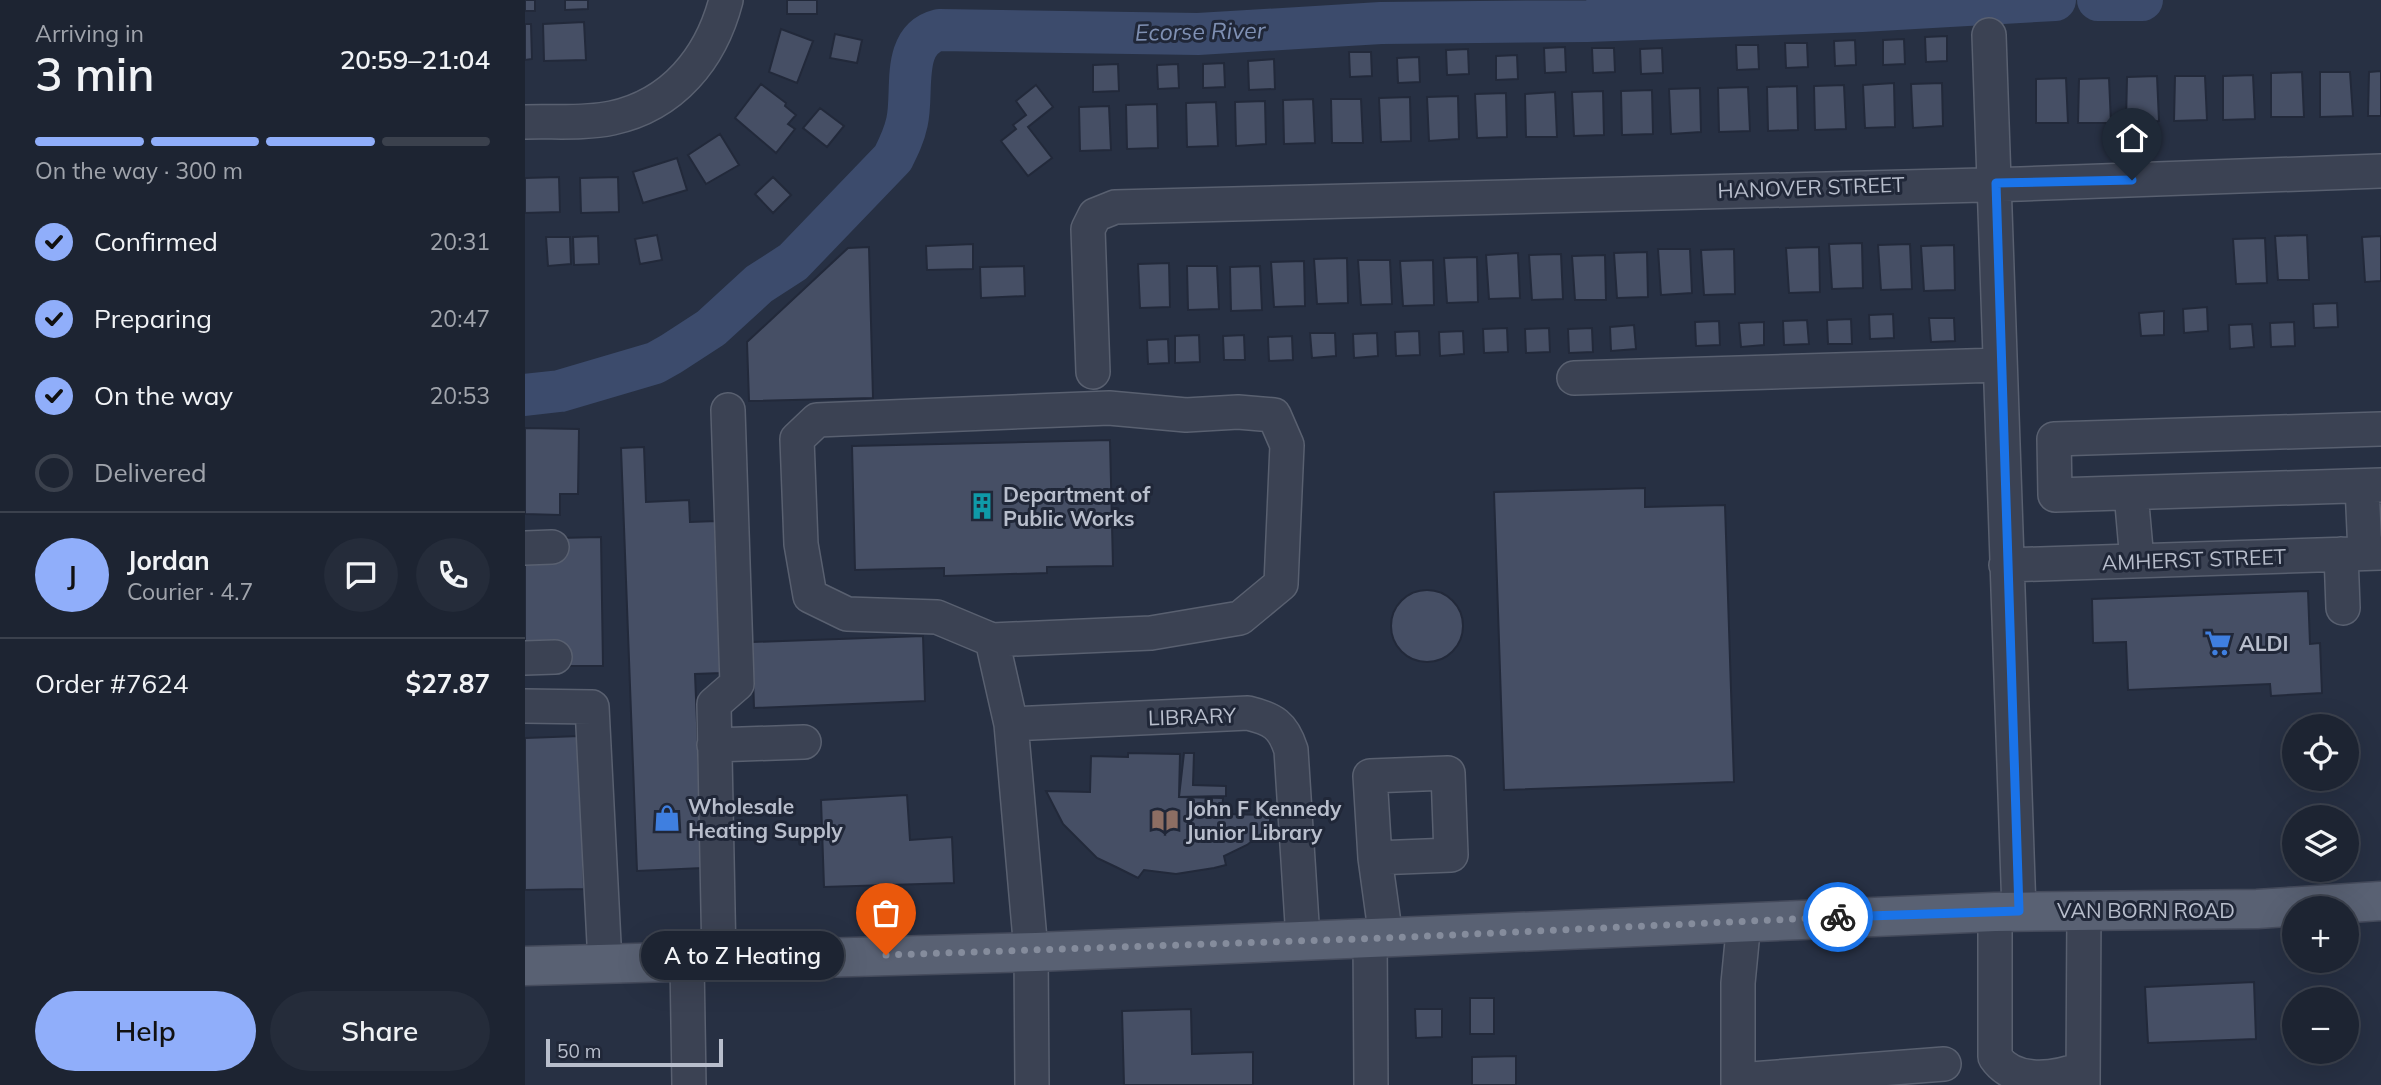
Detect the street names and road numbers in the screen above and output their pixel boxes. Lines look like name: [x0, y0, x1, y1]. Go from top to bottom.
street label: HANOVER STREET: [1717, 171, 1905, 203]
street label: AMHERST STREET: [2101, 543, 2287, 575]
street label: LIBRARY: [1148, 701, 1237, 731]
street label: VAN BORN ROAD: [2057, 897, 2235, 923]

